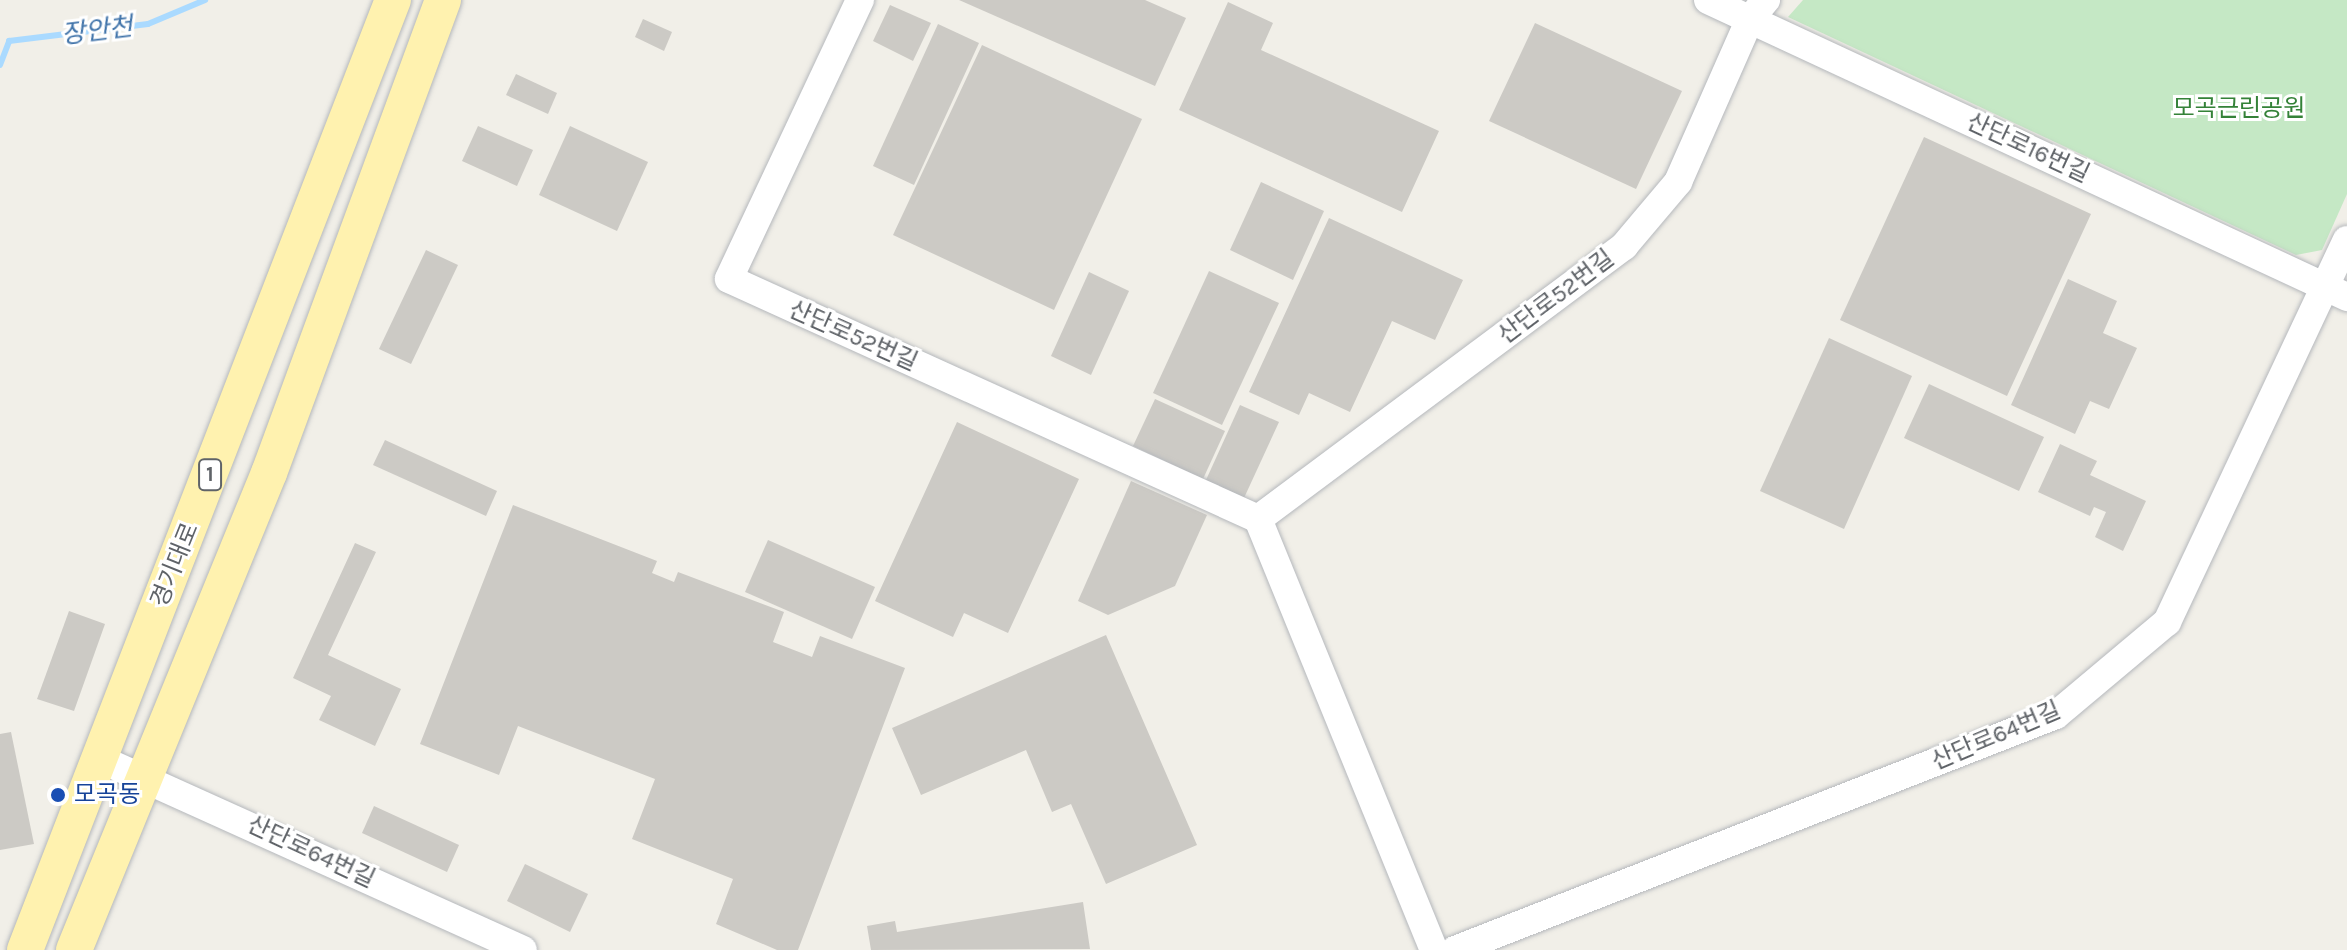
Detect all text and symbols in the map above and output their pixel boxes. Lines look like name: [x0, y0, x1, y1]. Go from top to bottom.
water label: 장안천: [59, 11, 135, 51]
park label: 모곡근린공원: [2173, 95, 2305, 123]
street label: 산단로16번길: [1962, 107, 2094, 189]
street label: 산단로52번길: [1492, 244, 1620, 350]
street label: 산단로52번길: [784, 295, 922, 377]
road number: 1: [198, 457, 222, 493]
street label: 경기대로: [145, 519, 205, 611]
street label: 산단로64번길: [1927, 696, 2065, 776]
place label: 모곡동: [74, 781, 140, 809]
marker: 모곡동: [49, 786, 67, 804]
street label: 산단로64번길: [243, 810, 379, 894]

